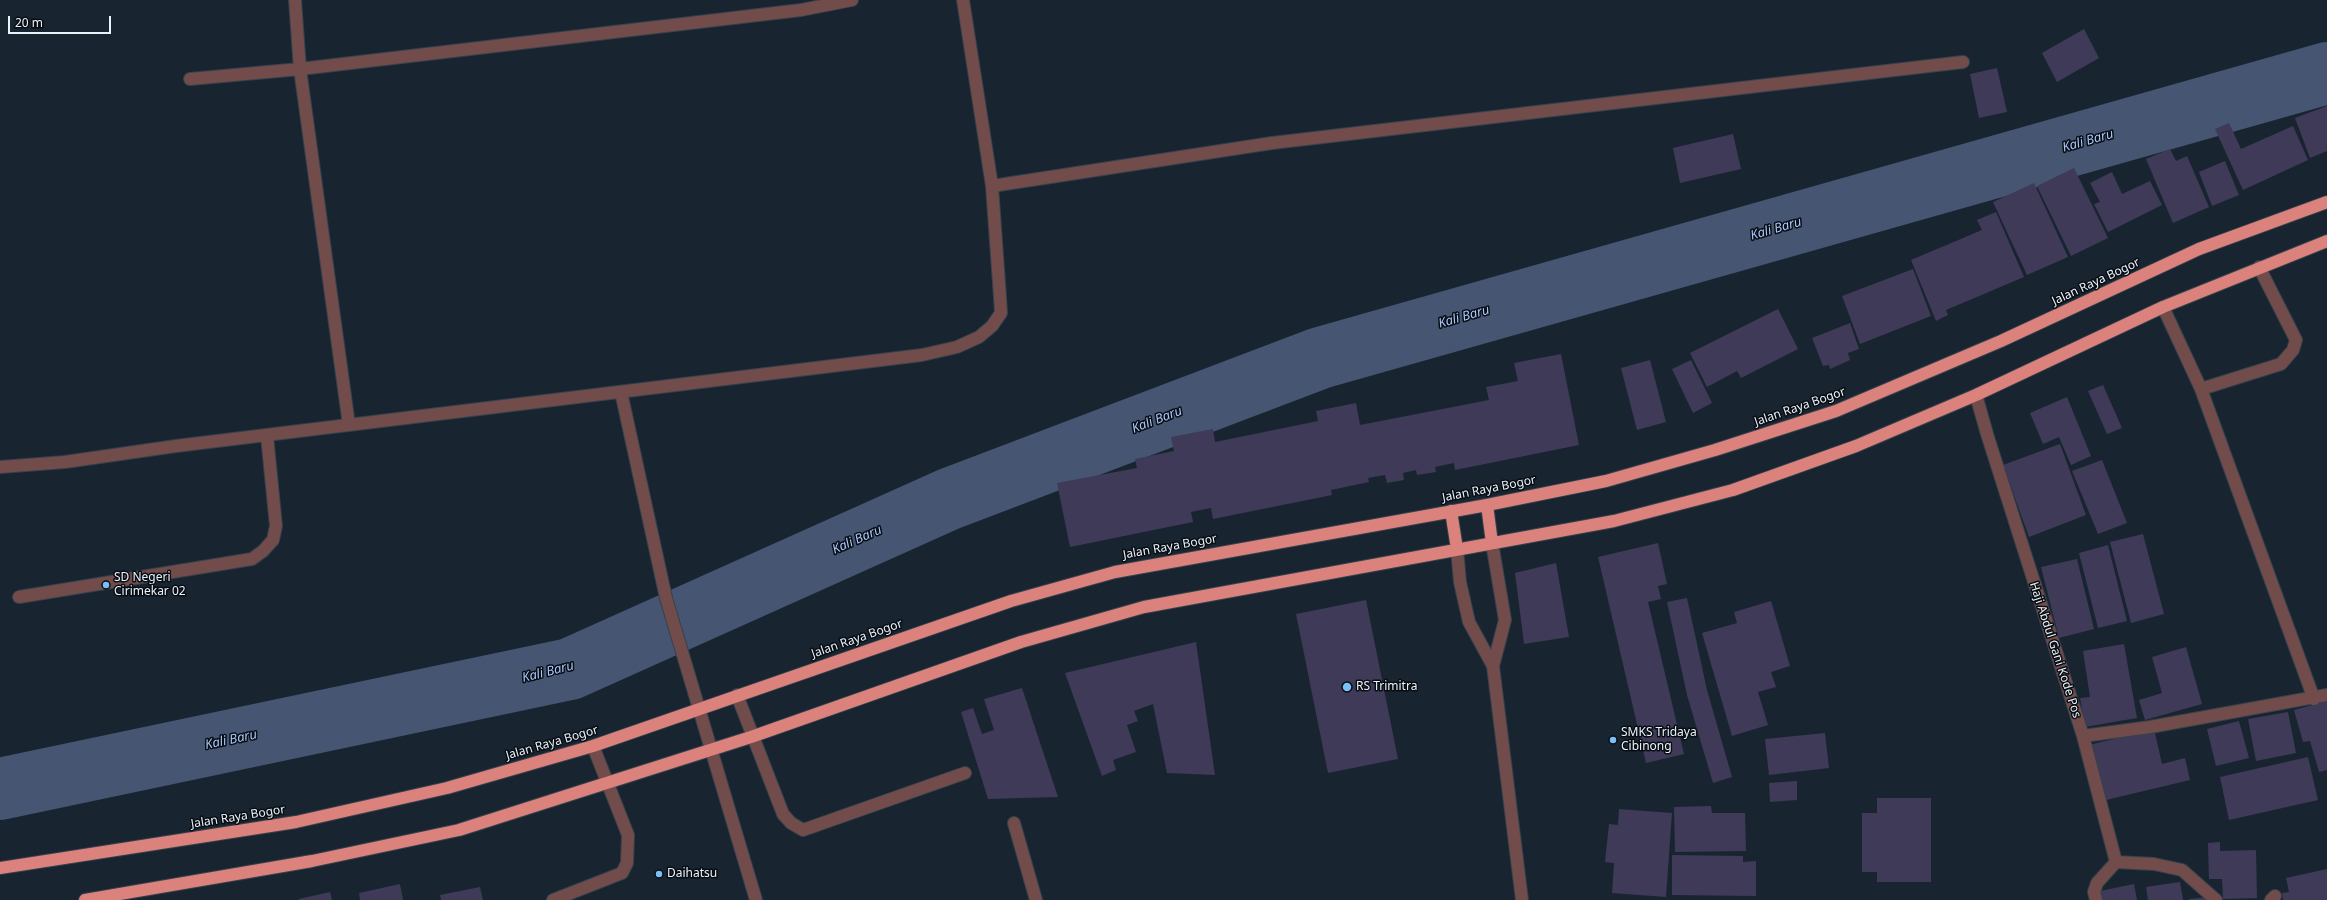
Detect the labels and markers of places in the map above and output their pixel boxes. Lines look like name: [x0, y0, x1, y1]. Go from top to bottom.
place label: SD Negeri Cirimekar 02: [114, 571, 186, 599]
marker: SD Negeri Cirimekar 02: [101, 580, 111, 590]
place label: RS Trimitra: [1356, 680, 1417, 694]
marker: RS Trimitra: [1341, 681, 1353, 693]
place label: SMKS Tridaya Cibinong: [1621, 726, 1697, 754]
marker: SMKS Tridaya Cibinong: [1608, 735, 1618, 745]
place label: Daihatsu: [667, 867, 717, 881]
marker: Daihatsu: [654, 869, 664, 879]

